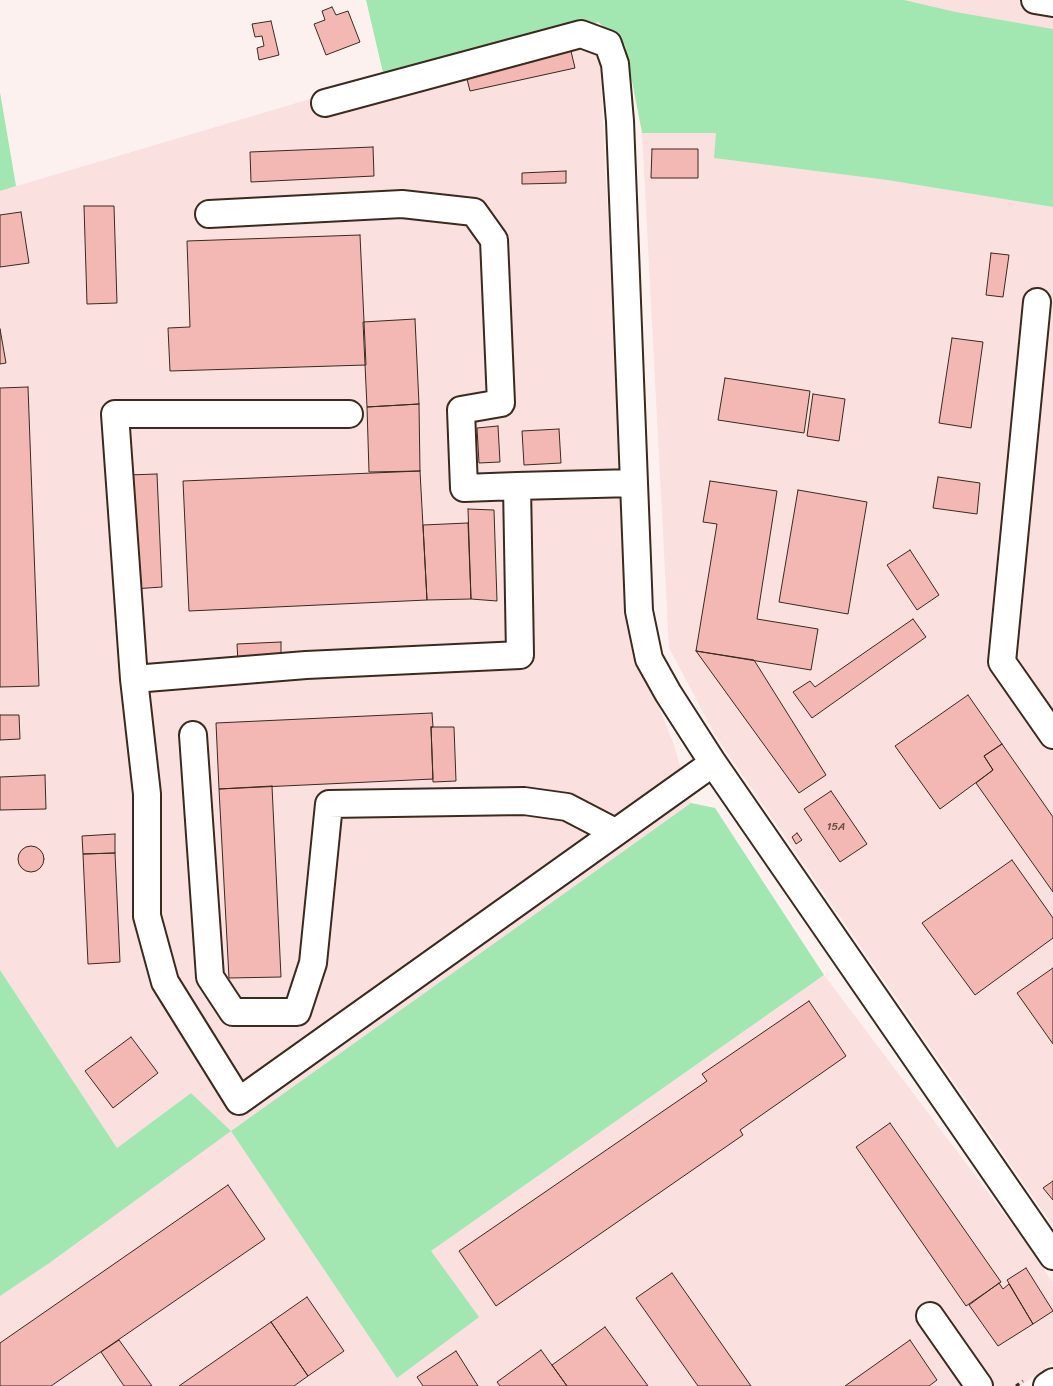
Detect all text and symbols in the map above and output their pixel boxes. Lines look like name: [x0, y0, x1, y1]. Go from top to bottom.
house number: 15A: [827, 820, 845, 834]

